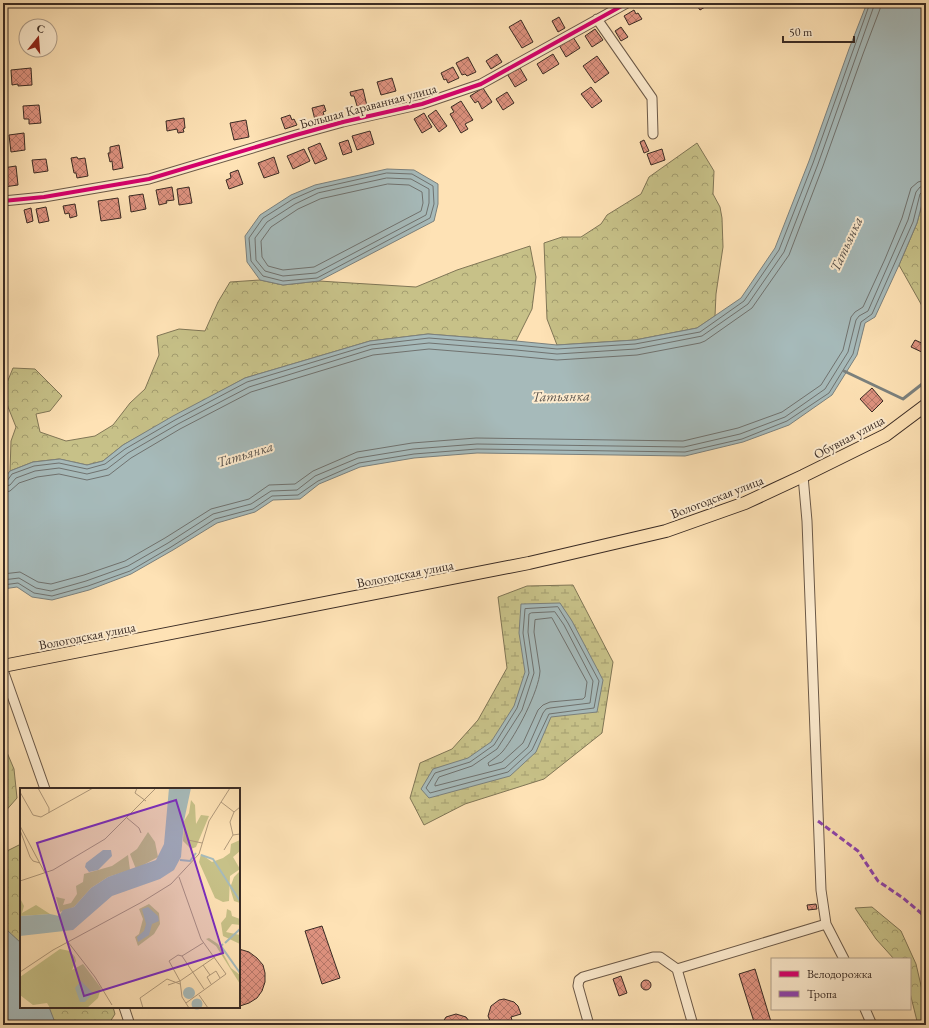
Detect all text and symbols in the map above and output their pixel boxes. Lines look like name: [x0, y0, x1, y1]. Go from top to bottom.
north arrow: [18, 18, 58, 58]
scale bar: [783, 18, 854, 44]
text: С: [35, 21, 47, 36]
text: 50 m: [789, 24, 813, 40]
street label: Большая Караванная улица: [298, 79, 439, 132]
water label: Татьянка: [826, 214, 866, 274]
water label: Татьянка: [532, 386, 590, 406]
street label: Обувная улица: [811, 411, 888, 463]
water label: Татьянка: [215, 437, 275, 471]
street label: Вологодская улица: [668, 471, 767, 523]
street label: Вологодская улица: [355, 556, 456, 592]
street label: Вологодская улица: [37, 618, 138, 654]
inset map: [20, 788, 240, 1008]
legend: [771, 958, 911, 1010]
text: Велодорожка: [807, 966, 872, 982]
text: Тропа: [807, 986, 837, 1002]

